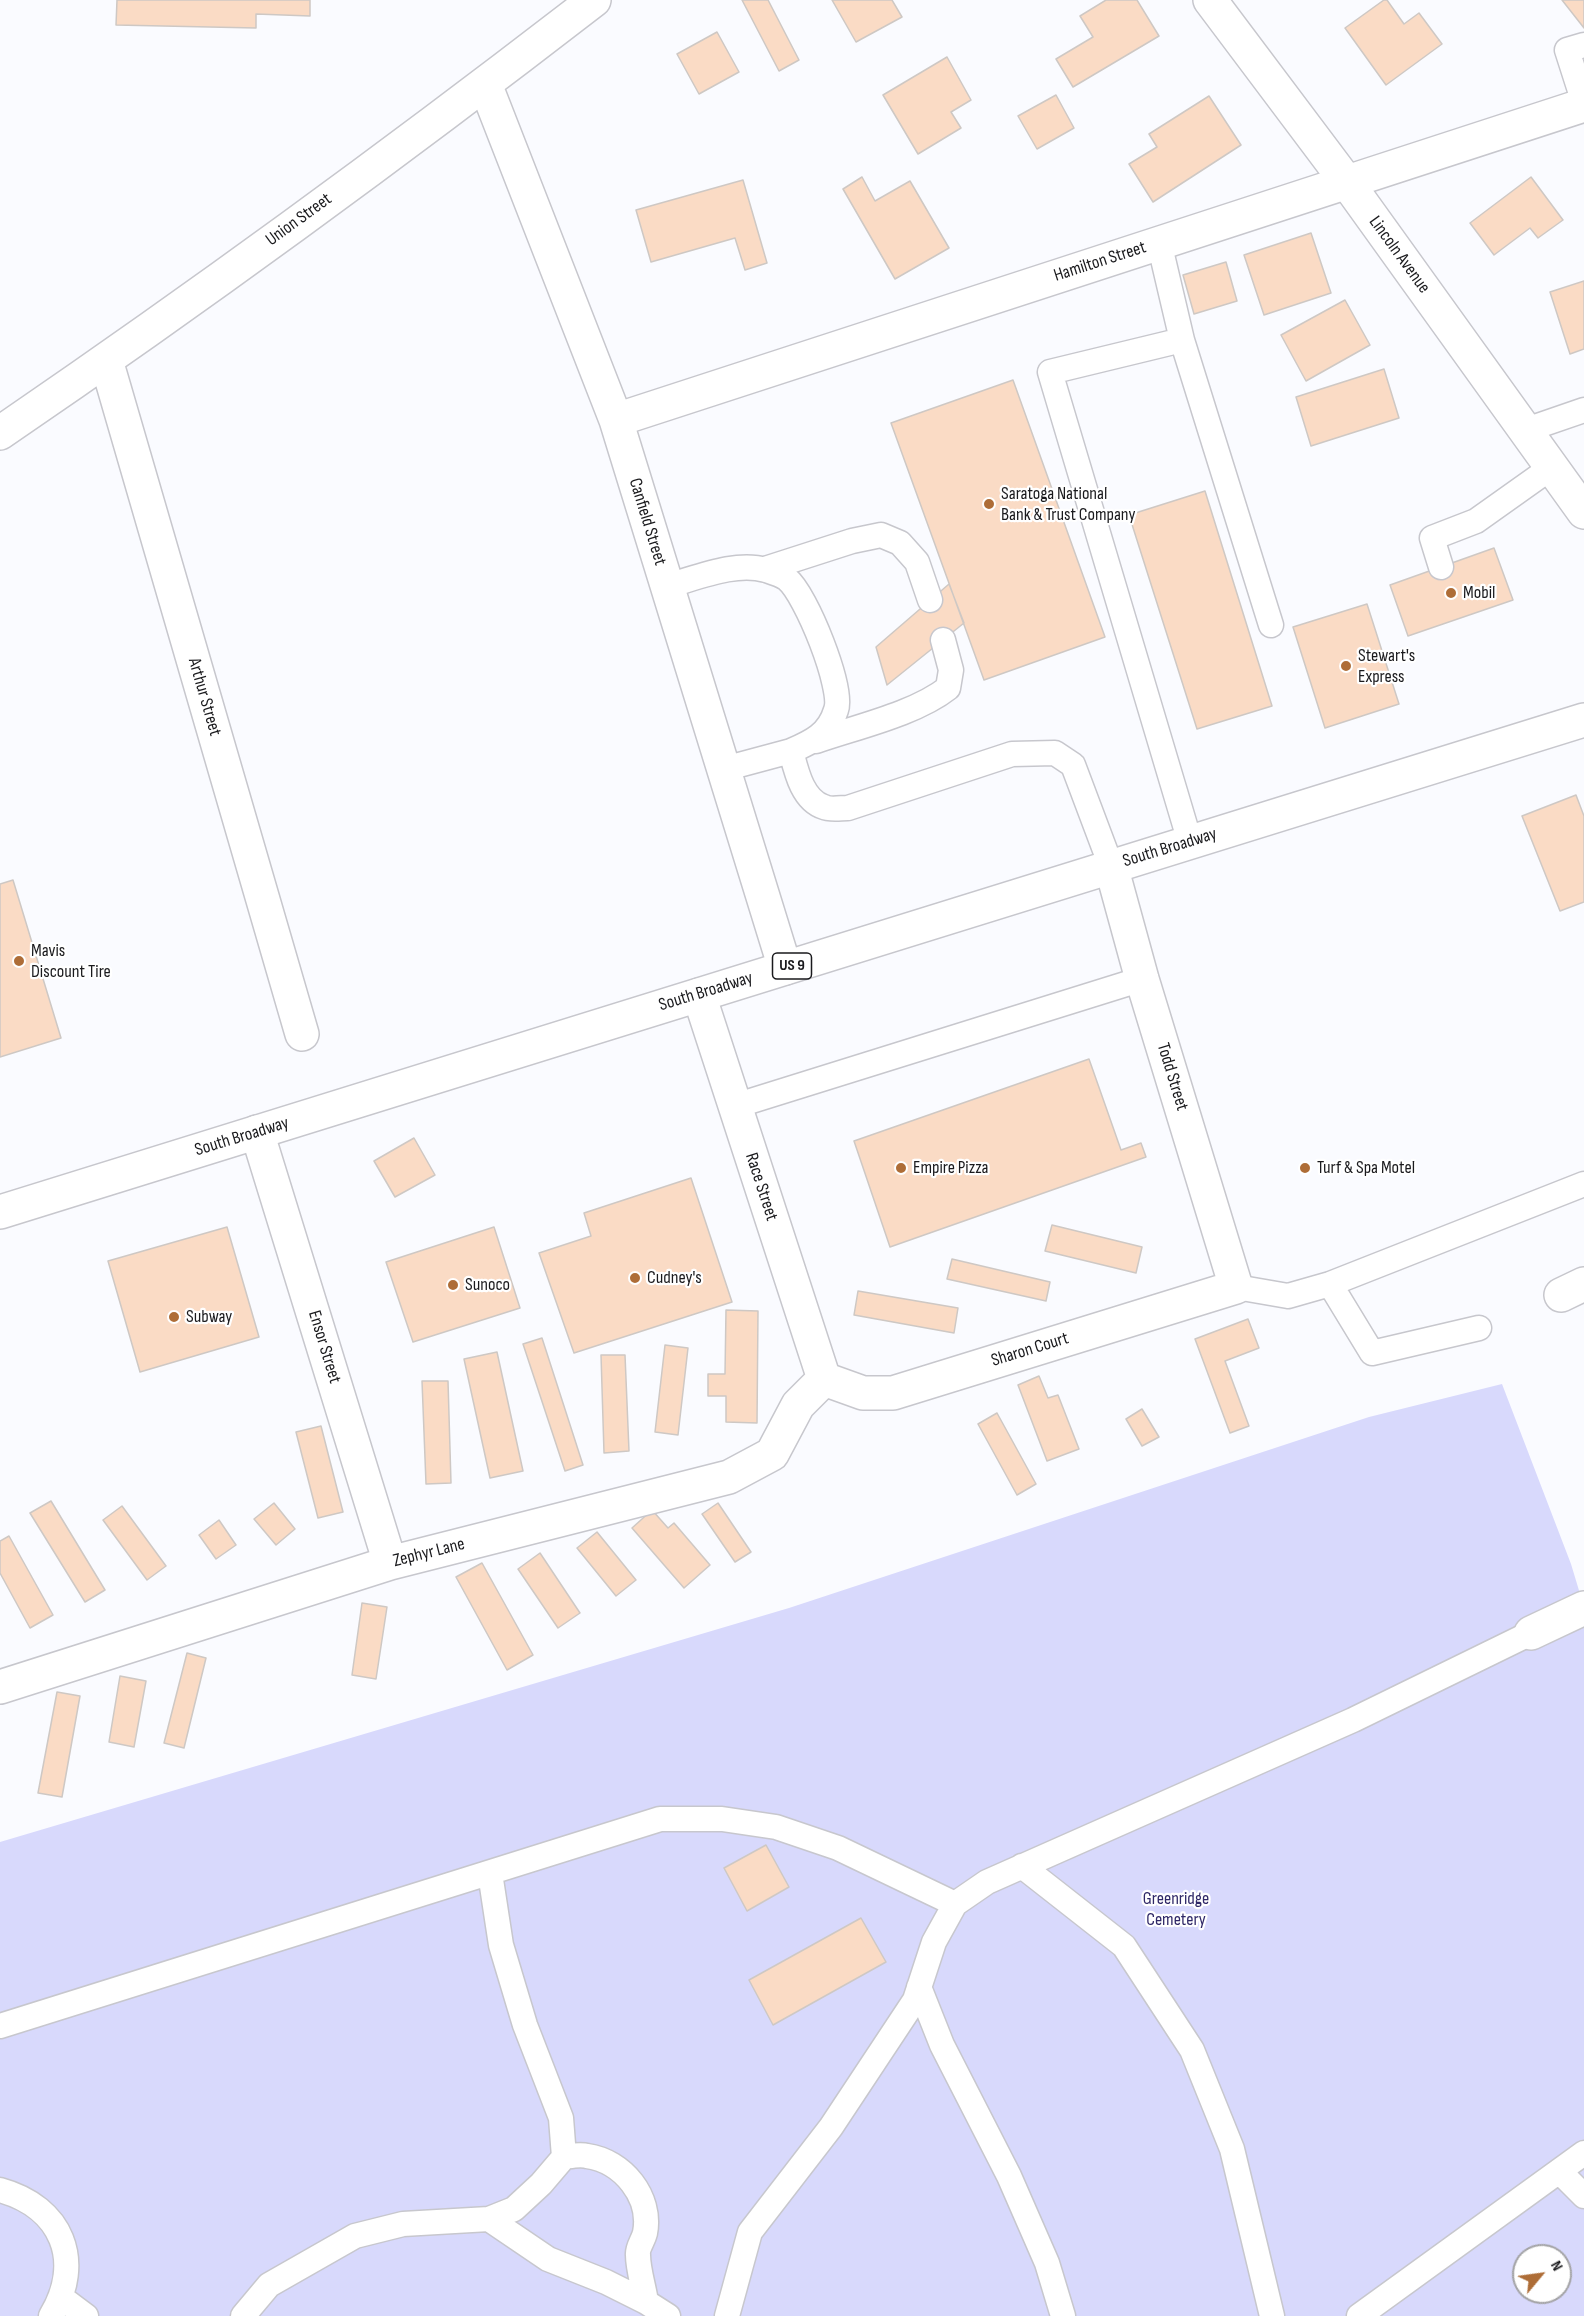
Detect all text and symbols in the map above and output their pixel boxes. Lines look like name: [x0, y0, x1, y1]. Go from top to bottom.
street label: Union Street: [262, 189, 336, 251]
street label: Lincoln Avenue: [1364, 212, 1434, 298]
street label: Hamilton Street: [1051, 237, 1149, 287]
street label: Canfield Street: [624, 476, 670, 568]
place label: Saratoga National Bank & Trust Company: [1001, 483, 1135, 526]
marker: Saratoga National Bank & Trust Company: [982, 497, 996, 511]
place label: Mobil: [1463, 582, 1495, 604]
marker: Mobil: [1444, 586, 1458, 600]
place label: Stewart's Express: [1358, 645, 1415, 688]
street label: Arthur Street: [183, 655, 225, 739]
marker: Stewart's Express: [1339, 659, 1353, 673]
street label: South Broadway: [1120, 823, 1220, 873]
place label: Mavis Discount Tire: [31, 940, 111, 982]
road number: US 9: [772, 953, 812, 979]
marker: Mavis Discount Tire: [12, 954, 26, 968]
street label: South Broadway: [656, 967, 756, 1017]
street label: Todd Street: [1152, 1041, 1192, 1113]
street label: South Broadway: [192, 1112, 292, 1162]
street label: Race Street: [740, 1150, 782, 1224]
place label: Empire Pizza: [913, 1157, 989, 1179]
place label: Turf & Spa Motel: [1317, 1157, 1415, 1179]
marker: Empire Pizza: [894, 1161, 908, 1175]
marker: Turf & Spa Motel: [1298, 1161, 1312, 1175]
place label: Cudney's: [647, 1267, 702, 1289]
marker: Cudney's: [628, 1271, 642, 1285]
place label: Sunoco: [465, 1274, 510, 1296]
marker: Sunoco: [446, 1278, 460, 1292]
place label: Subway: [186, 1306, 232, 1328]
street label: Ensor Street: [303, 1308, 345, 1386]
marker: Subway: [167, 1310, 181, 1324]
street label: Sharon Court: [989, 1328, 1071, 1372]
street label: Zephyr Lane: [391, 1534, 467, 1572]
park label: Greenridge Cemetery: [1143, 1888, 1209, 1930]
north arrow: [1512, 2244, 1572, 2304]
text: N: [1546, 2258, 1567, 2274]

